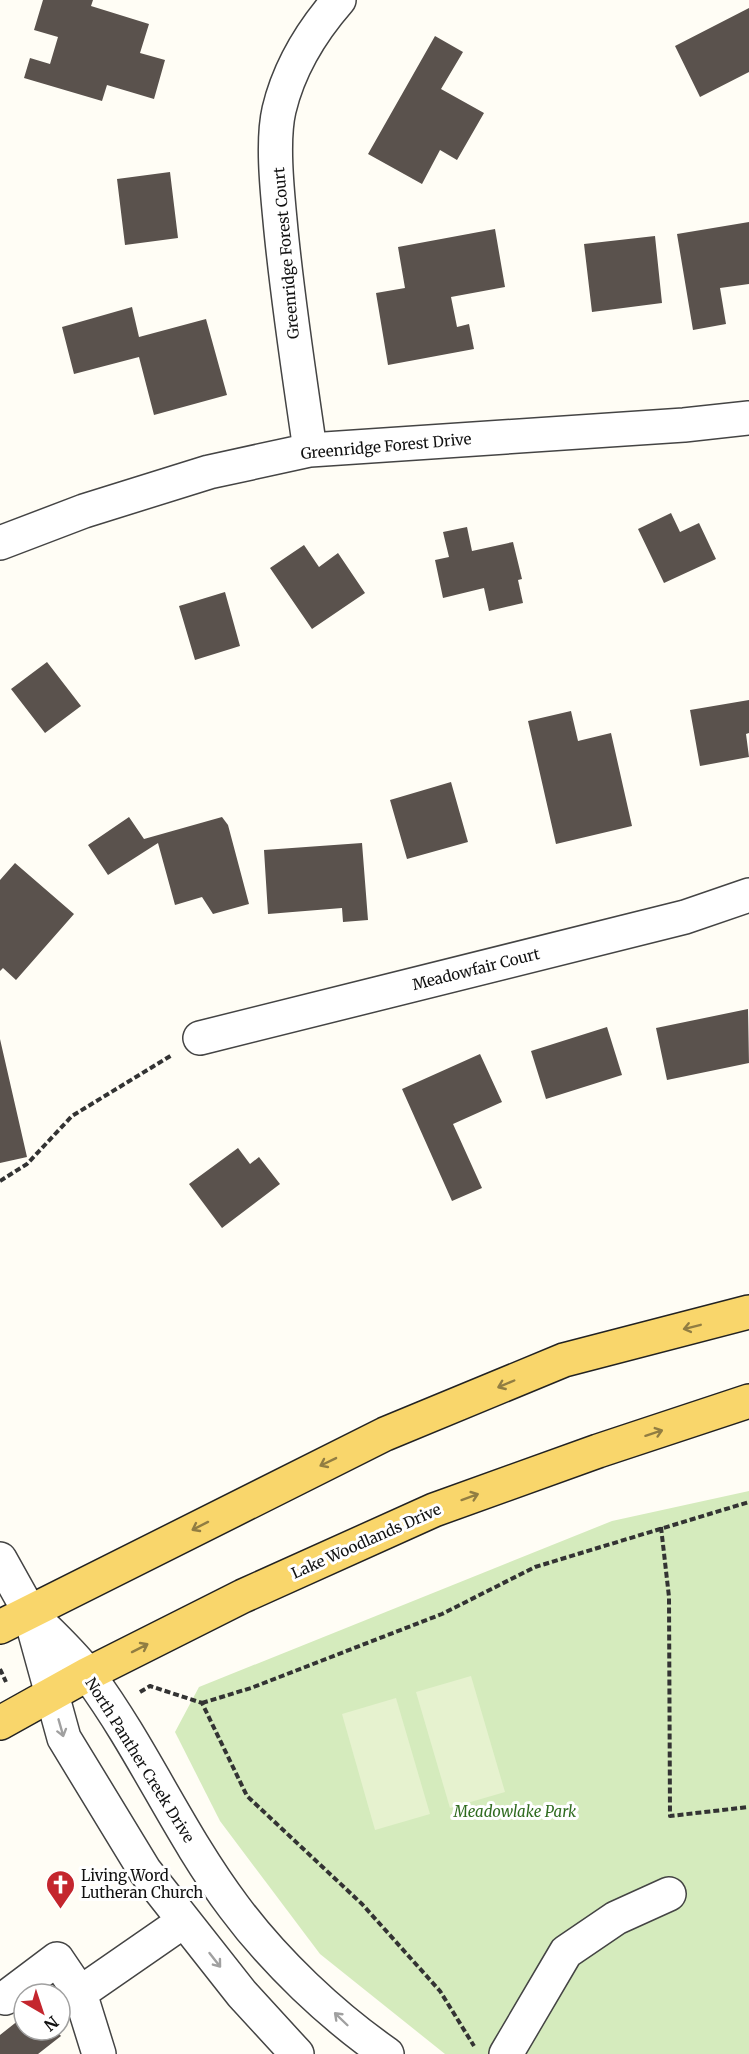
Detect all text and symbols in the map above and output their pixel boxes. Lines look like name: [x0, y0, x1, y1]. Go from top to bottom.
street label: Greenridge Forest Court: [269, 166, 303, 340]
street label: Greenridge Forest Drive: [300, 429, 472, 463]
street label: Meadowfair Court: [410, 944, 542, 994]
one-way arrow: [683, 1321, 702, 1333]
one-way arrow: [498, 1378, 516, 1390]
one-way arrow: [644, 1426, 663, 1437]
one-way arrow: [319, 1457, 337, 1468]
one-way arrow: [460, 1491, 479, 1502]
street label: Lake Woodlands Drive: [288, 1499, 444, 1583]
one-way arrow: [191, 1520, 209, 1532]
one-way arrow: [131, 1642, 148, 1654]
street label: North Panther Creek Drive: [81, 1674, 199, 1846]
one-way arrow: [56, 1718, 68, 1737]
park label: Meadowlake Park: [453, 1802, 577, 1821]
place label: Living Word Lutheran Church: [81, 1866, 203, 1902]
church icon: Living Word Lutheran Church: [44, 1868, 76, 1910]
one-way arrow: [208, 1952, 221, 1968]
north arrow: [12, 1982, 72, 2042]
text: N: [40, 2012, 63, 2036]
one-way arrow: [334, 2012, 349, 2026]

